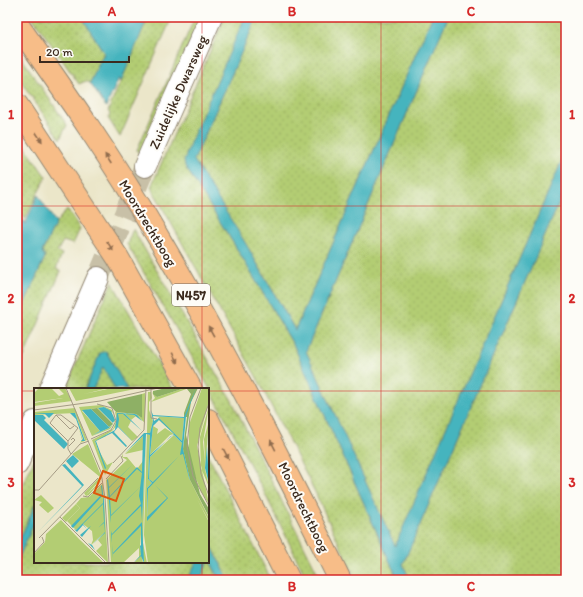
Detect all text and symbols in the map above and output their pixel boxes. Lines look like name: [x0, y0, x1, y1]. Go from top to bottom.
text: A: [107, 4, 117, 19]
text: B: [288, 4, 297, 19]
text: C: [467, 4, 476, 19]
street label: Zuidelijke Dwarsweg: [146, 32, 212, 152]
scale bar: [40, 38, 129, 64]
text: 20 m: [46, 45, 73, 59]
text: 1: [8, 107, 14, 122]
text: 1: [569, 107, 575, 122]
one-way arrow: [35, 132, 43, 142]
one-way arrow: [105, 153, 112, 165]
street label: Moordrechtboog: [115, 177, 181, 271]
one-way arrow: [106, 241, 114, 251]
road number: N457: [172, 284, 210, 306]
text: 2: [8, 291, 15, 306]
text: 2: [569, 291, 576, 306]
one-way arrow: [207, 325, 214, 337]
one-way arrow: [172, 353, 178, 364]
inset map: [34, 388, 209, 563]
one-way arrow: [270, 439, 276, 451]
one-way arrow: [223, 448, 230, 460]
street label: Moordrechtboog: [274, 459, 333, 556]
text: 3: [7, 475, 15, 490]
text: 3: [568, 475, 576, 490]
text: A: [107, 579, 117, 594]
text: B: [288, 579, 297, 594]
text: C: [467, 579, 476, 594]

